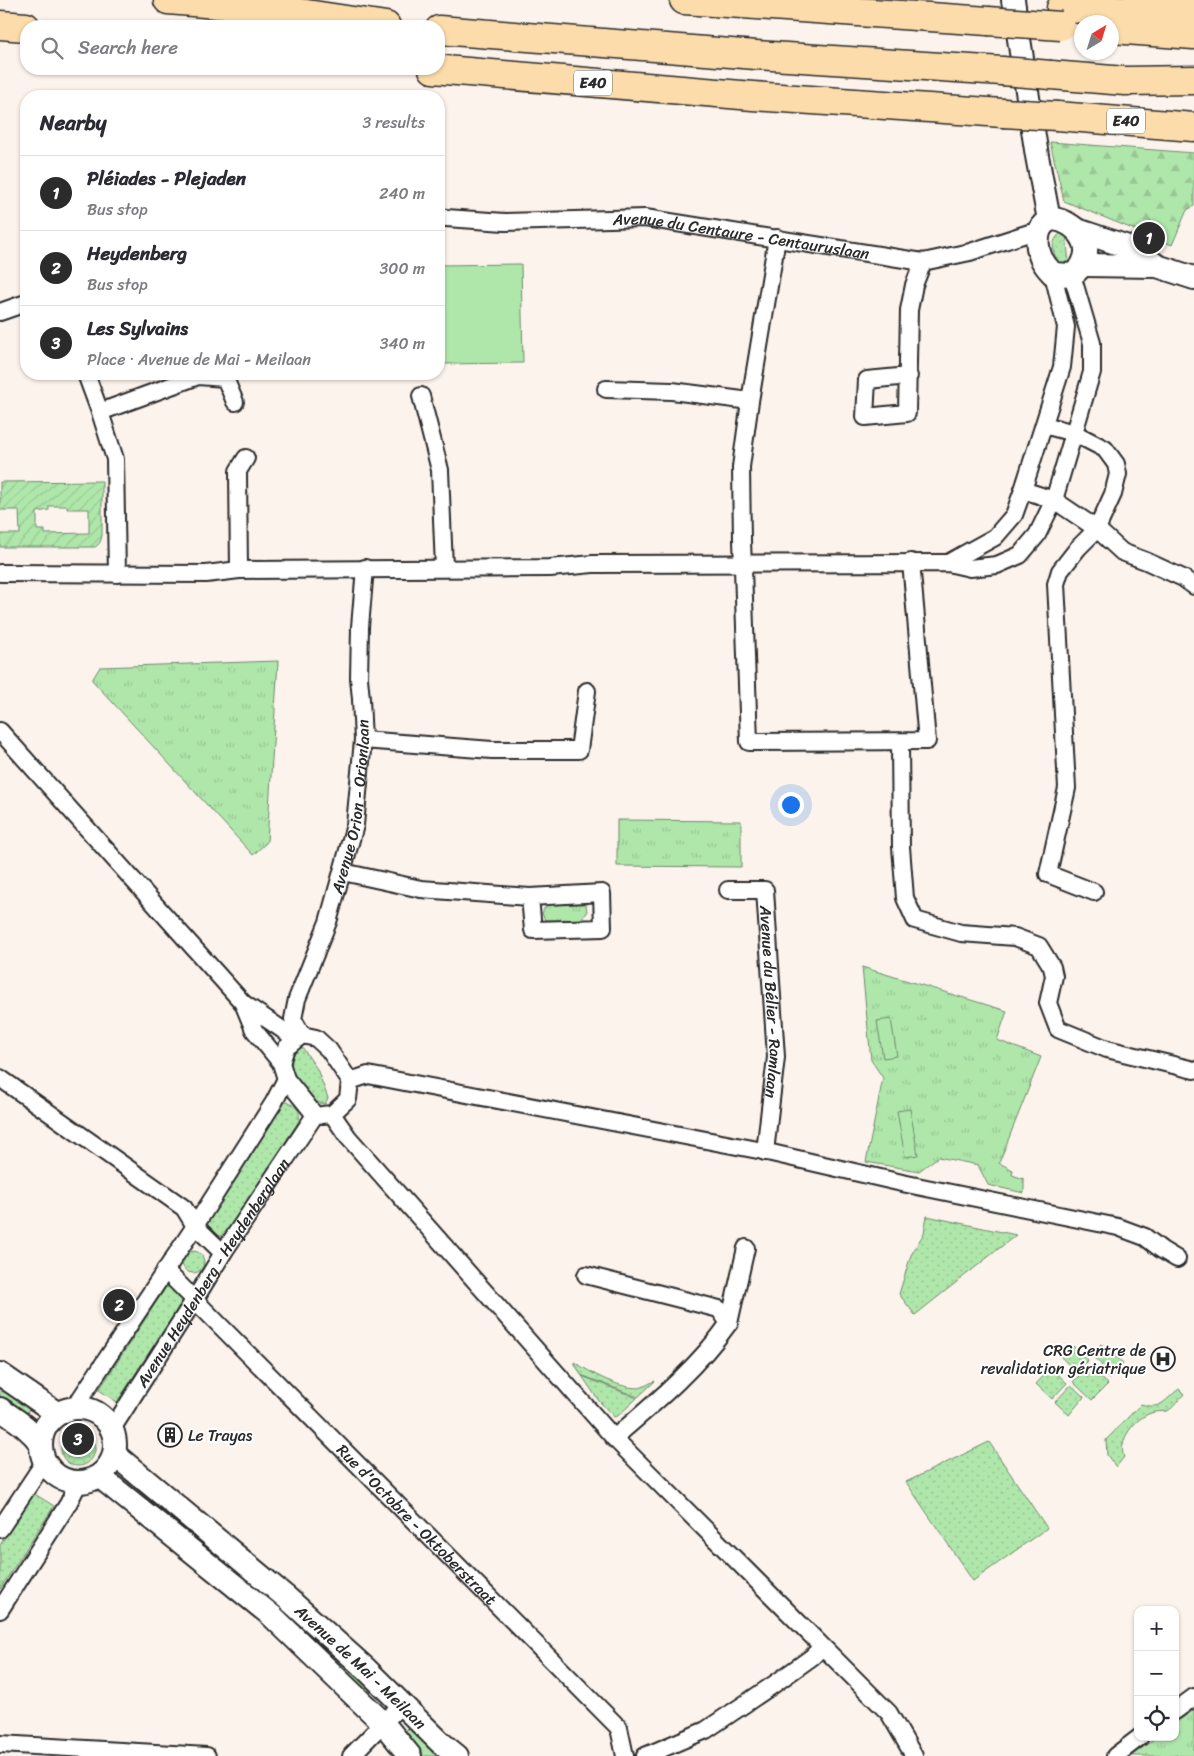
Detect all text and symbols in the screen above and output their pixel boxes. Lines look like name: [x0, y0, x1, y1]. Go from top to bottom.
north arrow: [1074, 15, 1119, 60]
search box: [20, 20, 445, 75]
text: Search here: [78, 31, 178, 64]
icon: search: [38, 34, 66, 62]
road number: E40: [574, 70, 612, 96]
text: Nearby: [40, 104, 106, 142]
text: 3 results: [362, 108, 425, 137]
road number: E40: [1107, 108, 1145, 134]
text: Pléiades - Plejaden: [87, 162, 246, 195]
text: 1: [53, 179, 59, 208]
text: 240 m: [379, 179, 425, 208]
text: Bus stop: [87, 195, 148, 224]
street label: Avenue du Centaure - Centauruslaan: [611, 204, 872, 268]
pin: 1: [1133, 219, 1165, 257]
text: Heydenberg: [87, 237, 187, 270]
text: 2: [51, 254, 61, 283]
text: 300 m: [380, 254, 425, 283]
text: Bus stop: [87, 270, 148, 299]
text: Les Sylvains: [87, 312, 188, 345]
text: 3: [52, 329, 60, 358]
text: 340 m: [380, 329, 425, 358]
text: Place · Avenue de Mai - Meilaan: [87, 345, 311, 374]
street label: Avenue Orion - Orionlaan: [322, 718, 378, 898]
your location: [778, 792, 804, 818]
street label: Avenue du Bélier - Ramlaan: [751, 903, 790, 1100]
street label: Avenue Heydenberg - Heydenberglaan: [128, 1152, 298, 1394]
pin: 2: [103, 1286, 135, 1324]
place label: CRG Centre de revalidation gériatrique: [981, 1336, 1146, 1383]
hospital icon: CRG Centre de revalidation gériatrique: [1150, 1346, 1176, 1372]
pin: 3: [62, 1420, 94, 1458]
place label: Le Trayas: [188, 1421, 253, 1450]
building icon: Le Trayas: [157, 1422, 183, 1448]
street label: Rue d'Octobre - Oktoberstraat: [329, 1437, 504, 1613]
street label: Avenue de Mai - Meilaan: [287, 1597, 434, 1737]
map controls: [1134, 1606, 1179, 1741]
button: +: [1134, 1606, 1179, 1651]
button: −: [1134, 1651, 1179, 1696]
button: locate: [1134, 1696, 1179, 1741]

